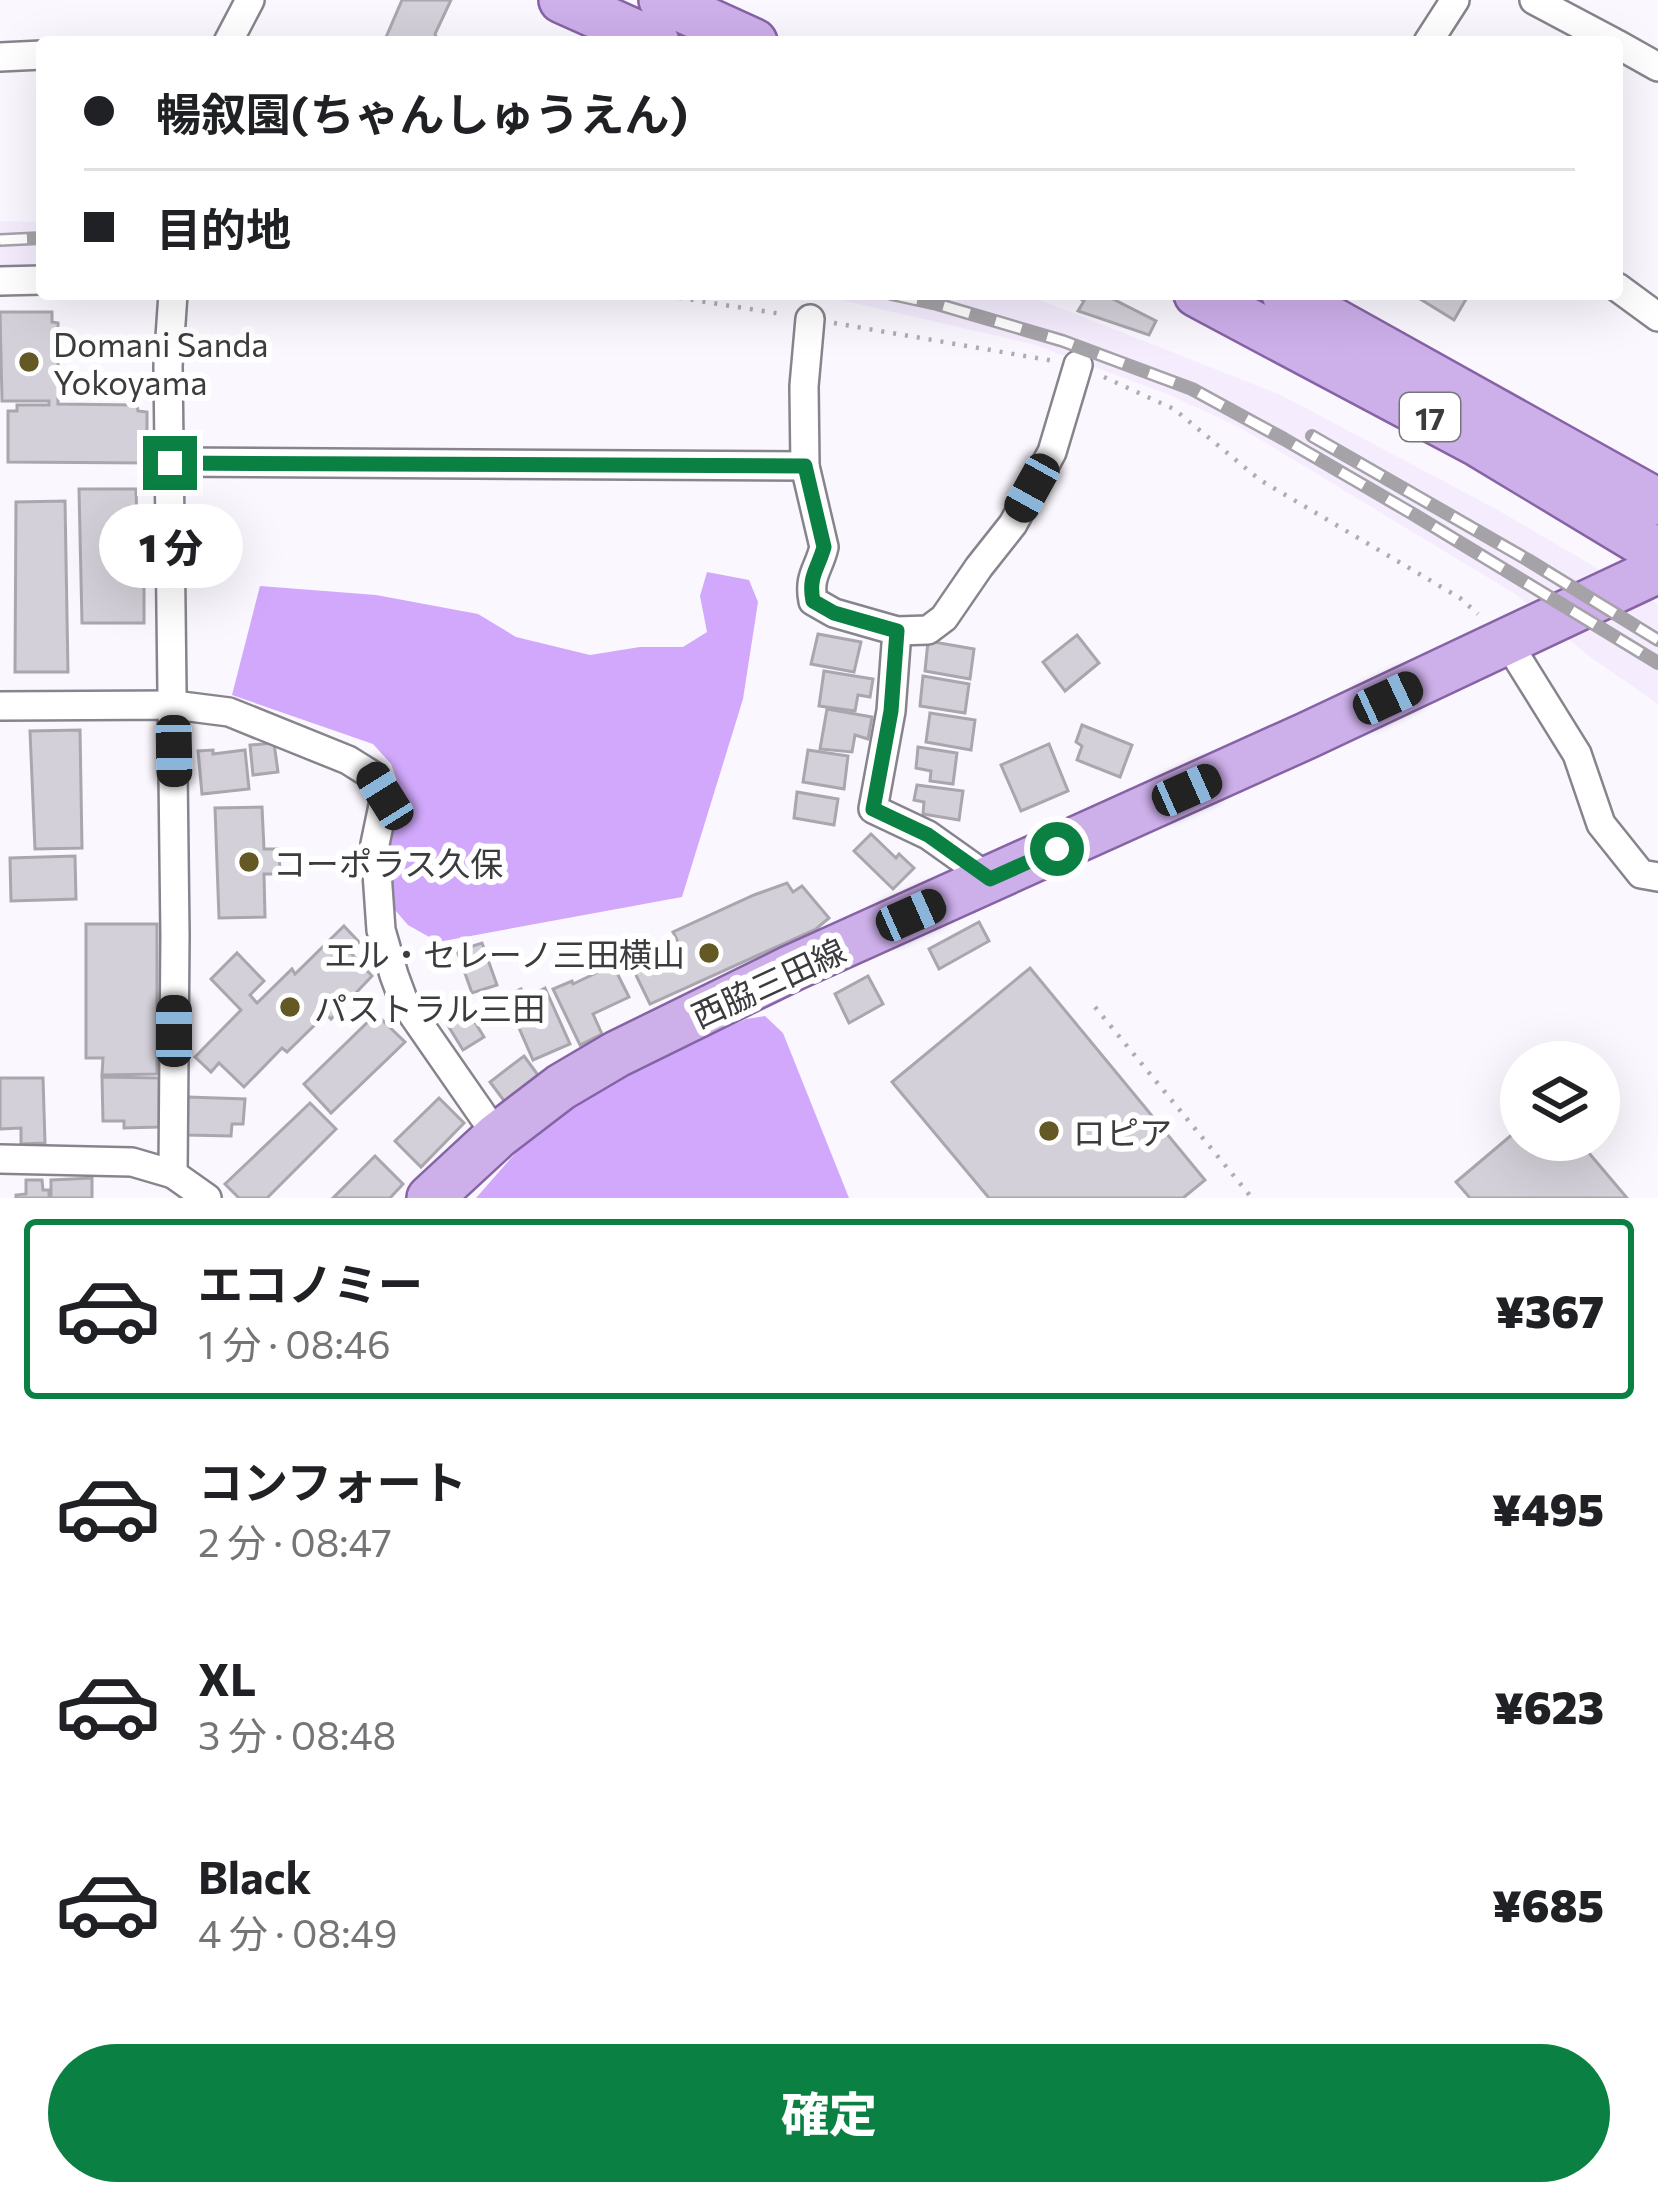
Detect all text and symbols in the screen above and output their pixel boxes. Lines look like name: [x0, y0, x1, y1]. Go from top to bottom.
text: 暢叙園(ちゃんしゅうえん): [156, 85, 688, 140]
text: 目的地: [156, 200, 291, 255]
place label: Domani Sanda Yokoyama: [53, 323, 269, 402]
marker: Domani Sanda Yokoyama: [16, 349, 42, 375]
road number: 17: [1400, 393, 1460, 441]
route end: [143, 436, 197, 490]
car: [999, 448, 1065, 528]
callout: 1 分: [98, 505, 242, 589]
text: 1 分: [139, 522, 203, 570]
car: [1348, 666, 1428, 730]
car: [155, 715, 193, 787]
car: [351, 756, 419, 836]
car: [1147, 759, 1227, 821]
route start: [1030, 822, 1084, 876]
place label: コーポラス久保: [273, 842, 503, 883]
marker: コーポラス久保: [236, 849, 262, 875]
car: [871, 884, 951, 946]
street label: 西脇三田線: [685, 929, 851, 1035]
place label: エル・セレーノ三田横山: [324, 933, 685, 974]
marker: エル・セレーノ三田横山: [696, 940, 722, 966]
place label: パストラル三田: [314, 987, 545, 1028]
marker: パストラル三田: [277, 994, 303, 1020]
car: [156, 995, 192, 1067]
map controls: [1500, 1041, 1620, 1161]
button: layers: [1500, 1041, 1620, 1161]
place label: ロピア: [1073, 1111, 1172, 1152]
marker: ロピア: [1036, 1118, 1062, 1144]
icon: car: [54, 1255, 162, 1363]
text: エコノミー: [198, 1255, 423, 1310]
text: ¥367: [1495, 1282, 1604, 1337]
text: 1 分 · 08:46: [198, 1319, 391, 1367]
icon: car: [54, 1453, 162, 1561]
text: コンフォート: [198, 1453, 467, 1508]
text: ¥495: [1492, 1480, 1604, 1535]
text: 2 分 · 08:47: [198, 1517, 392, 1565]
text: XL: [198, 1650, 256, 1705]
icon: car: [54, 1651, 162, 1759]
text: ¥623: [1494, 1678, 1604, 1733]
text: 3 分 · 08:48: [198, 1710, 396, 1758]
text: Black: [198, 1848, 311, 1903]
icon: car: [54, 1849, 162, 1957]
text: ¥685: [1492, 1876, 1604, 1931]
text: 4 分 · 08:49: [198, 1908, 397, 1956]
button: 確定: [48, 2044, 1610, 2182]

